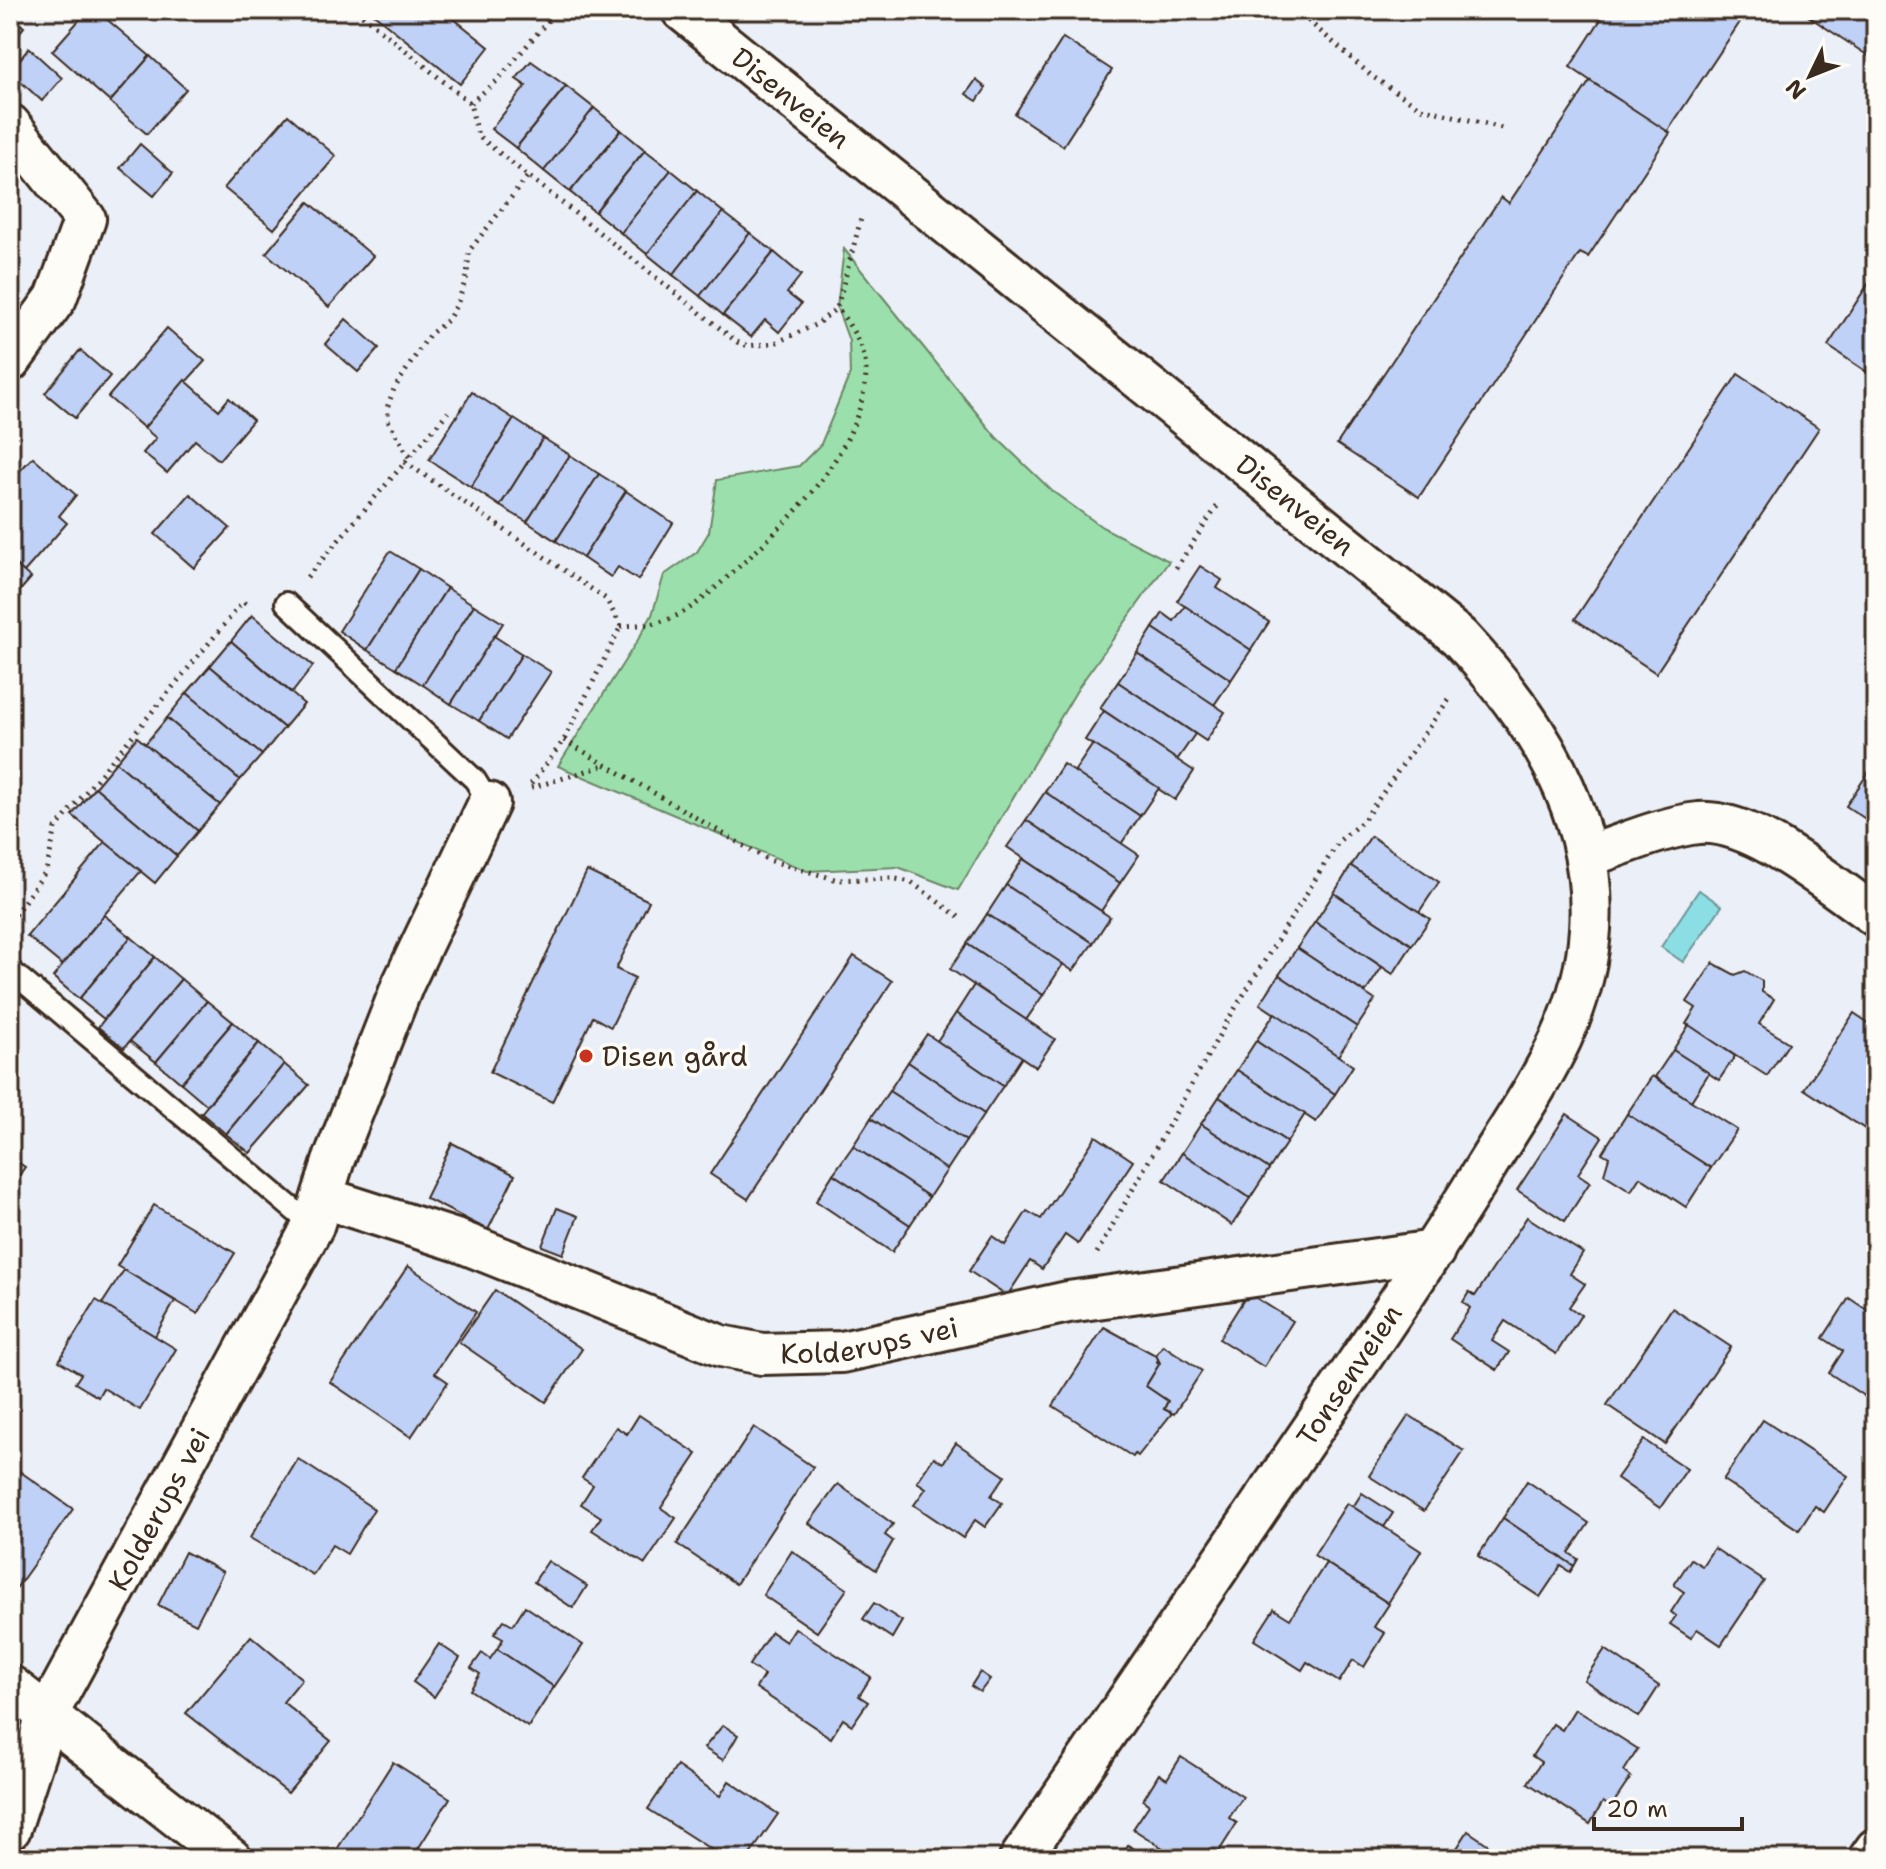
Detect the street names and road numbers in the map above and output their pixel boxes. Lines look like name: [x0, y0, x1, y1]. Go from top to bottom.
street label: Disenveien: [724, 39, 858, 157]
street label: Disenveien: [1228, 445, 1362, 564]
street label: Tonsenveien: [1287, 1296, 1411, 1454]
street label: Kolderups vei: [780, 1308, 962, 1373]
street label: Kolderups vei: [99, 1421, 219, 1598]

